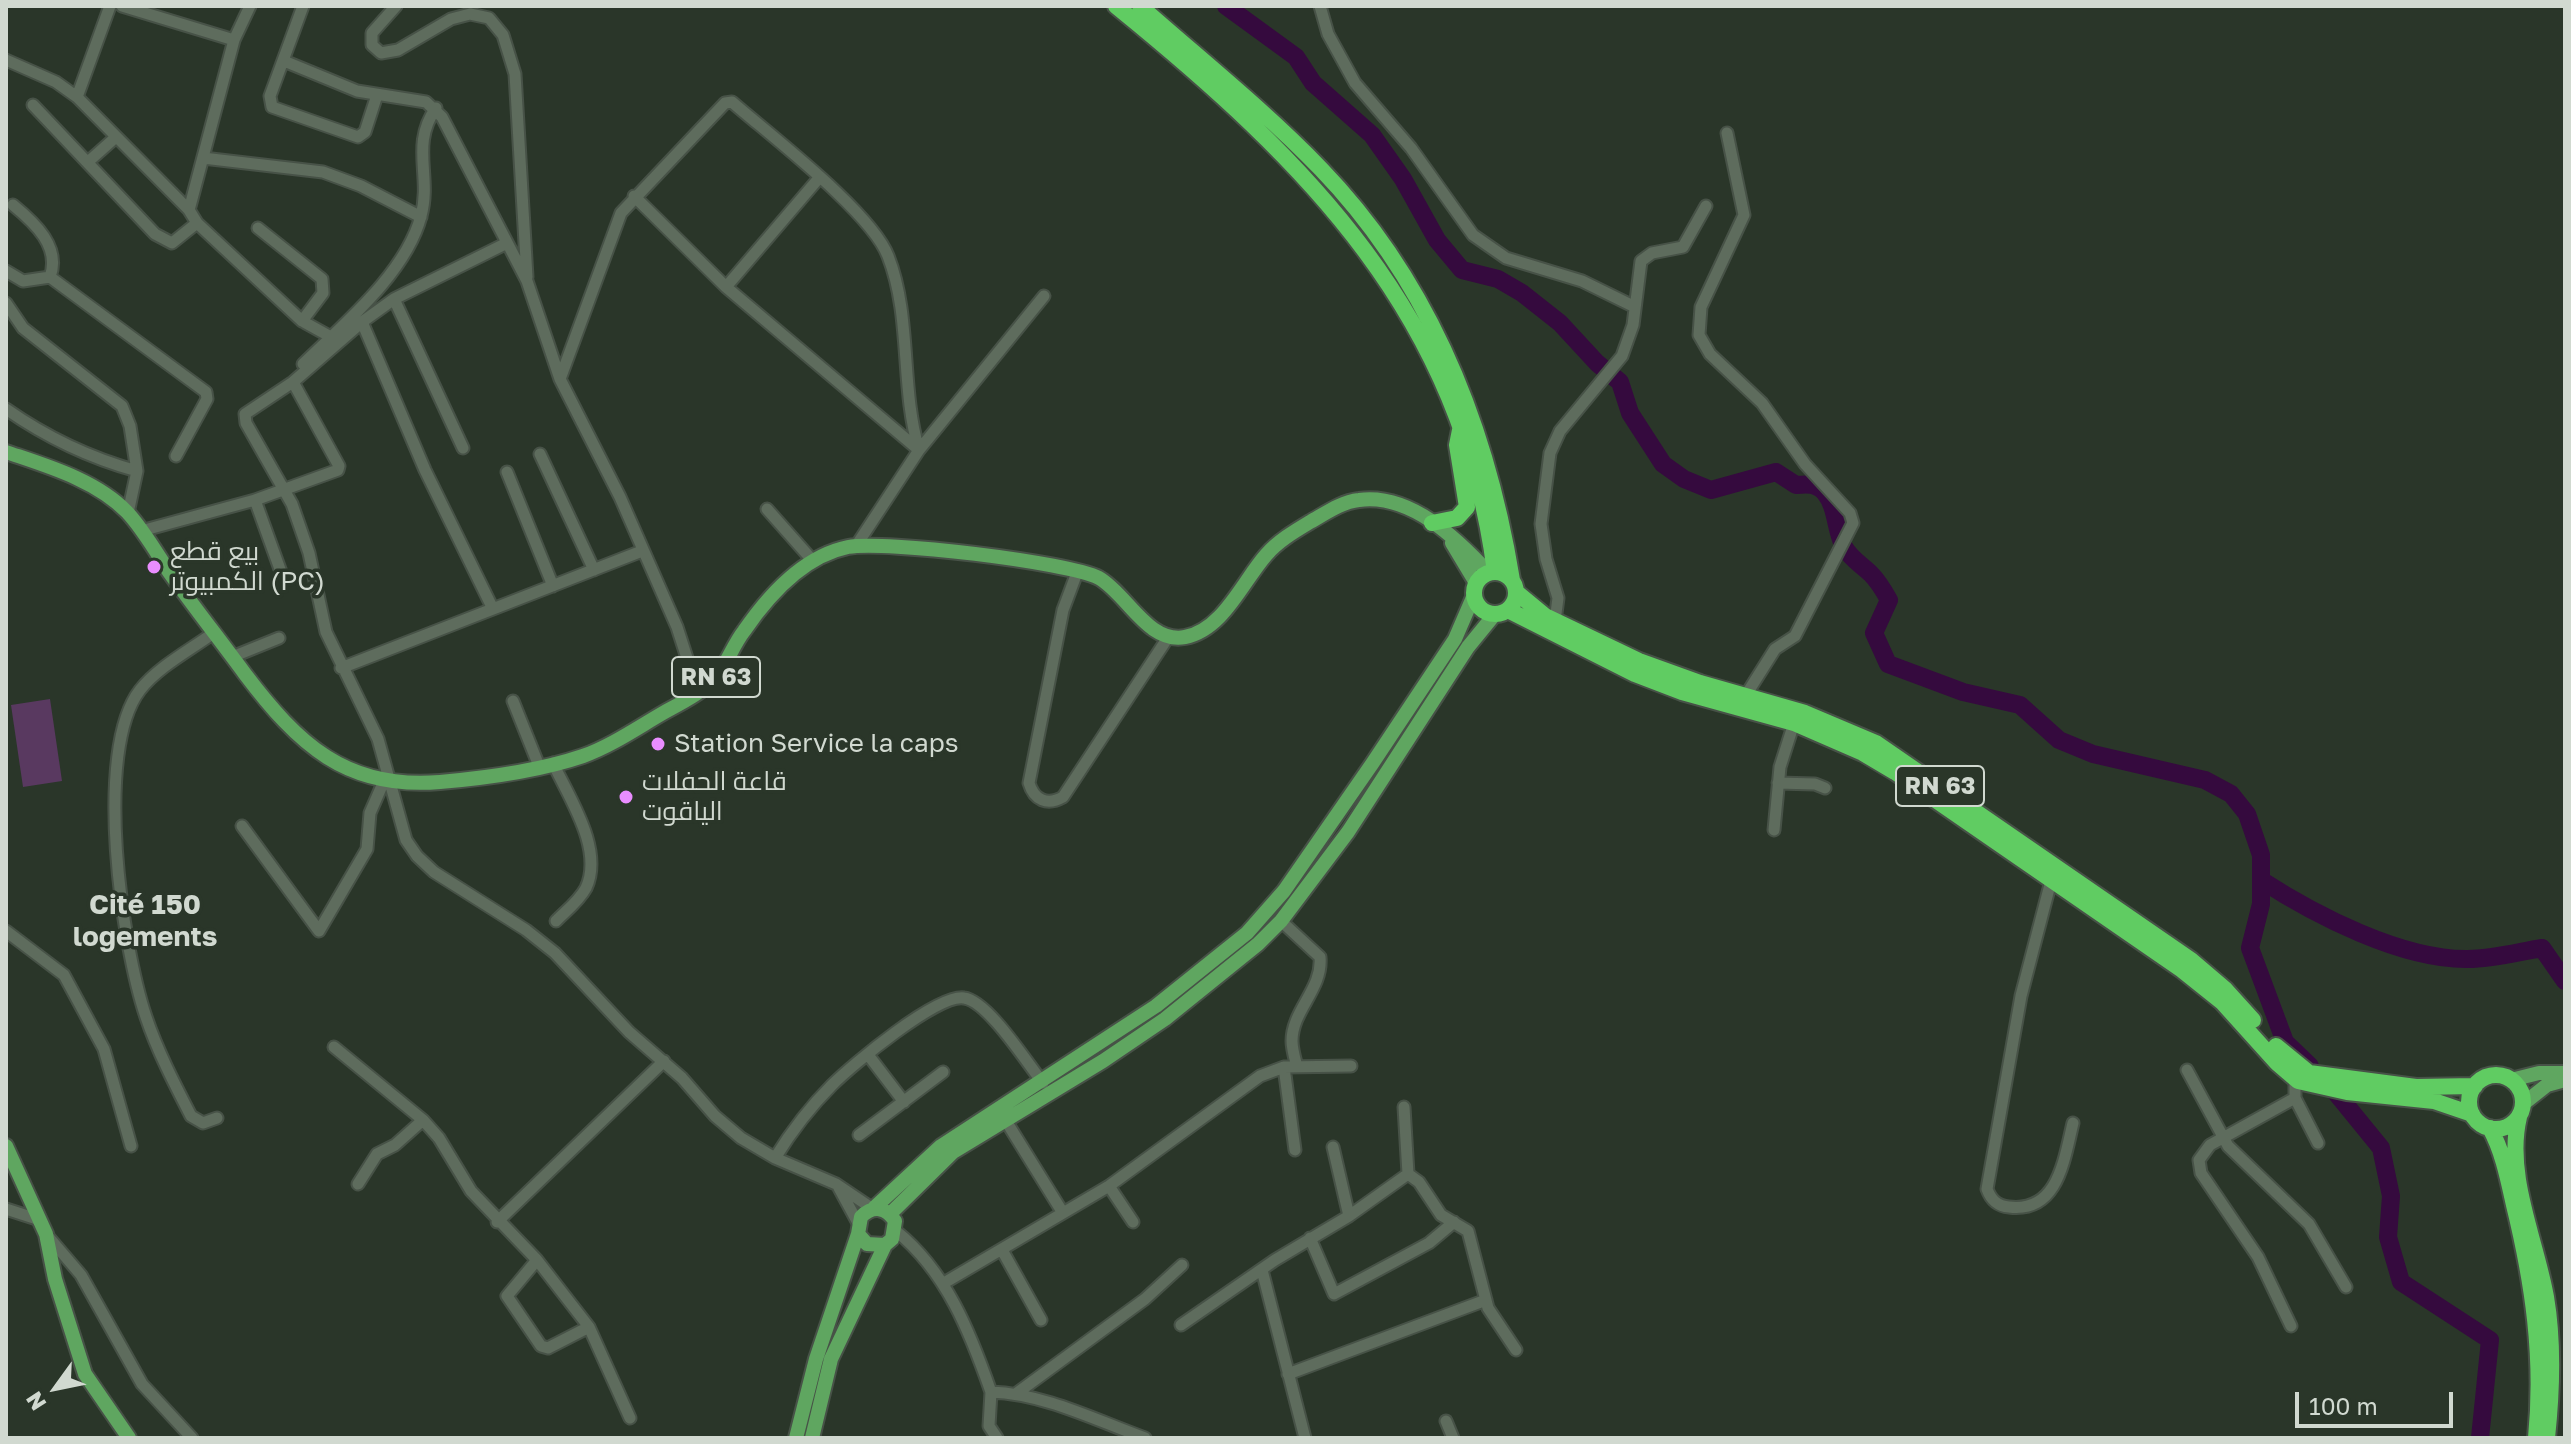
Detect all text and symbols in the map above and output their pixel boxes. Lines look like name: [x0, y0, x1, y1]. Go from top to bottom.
place label: بيع قطع الكمبيوتر (PC): [170, 536, 325, 598]
marker: بيع قطع الكمبيوتر (PC): [145, 558, 163, 576]
road number: RN 63: [672, 657, 760, 697]
place label: Station Service la caps: [674, 728, 958, 760]
marker: Station Service la caps: [649, 735, 667, 753]
place label: قاعة الحفلات الياقوت: [642, 766, 787, 828]
road number: RN 63: [1896, 766, 1984, 806]
marker: قاعة الحفلات الياقوت: [617, 788, 635, 806]
district label: Cité 150 logements: [73, 888, 217, 954]
north arrow: [16, 1348, 96, 1428]
scale bar: [2299, 1376, 2457, 1426]
text: N: [20, 1387, 51, 1416]
text: 100 m: [2309, 1391, 2378, 1420]

